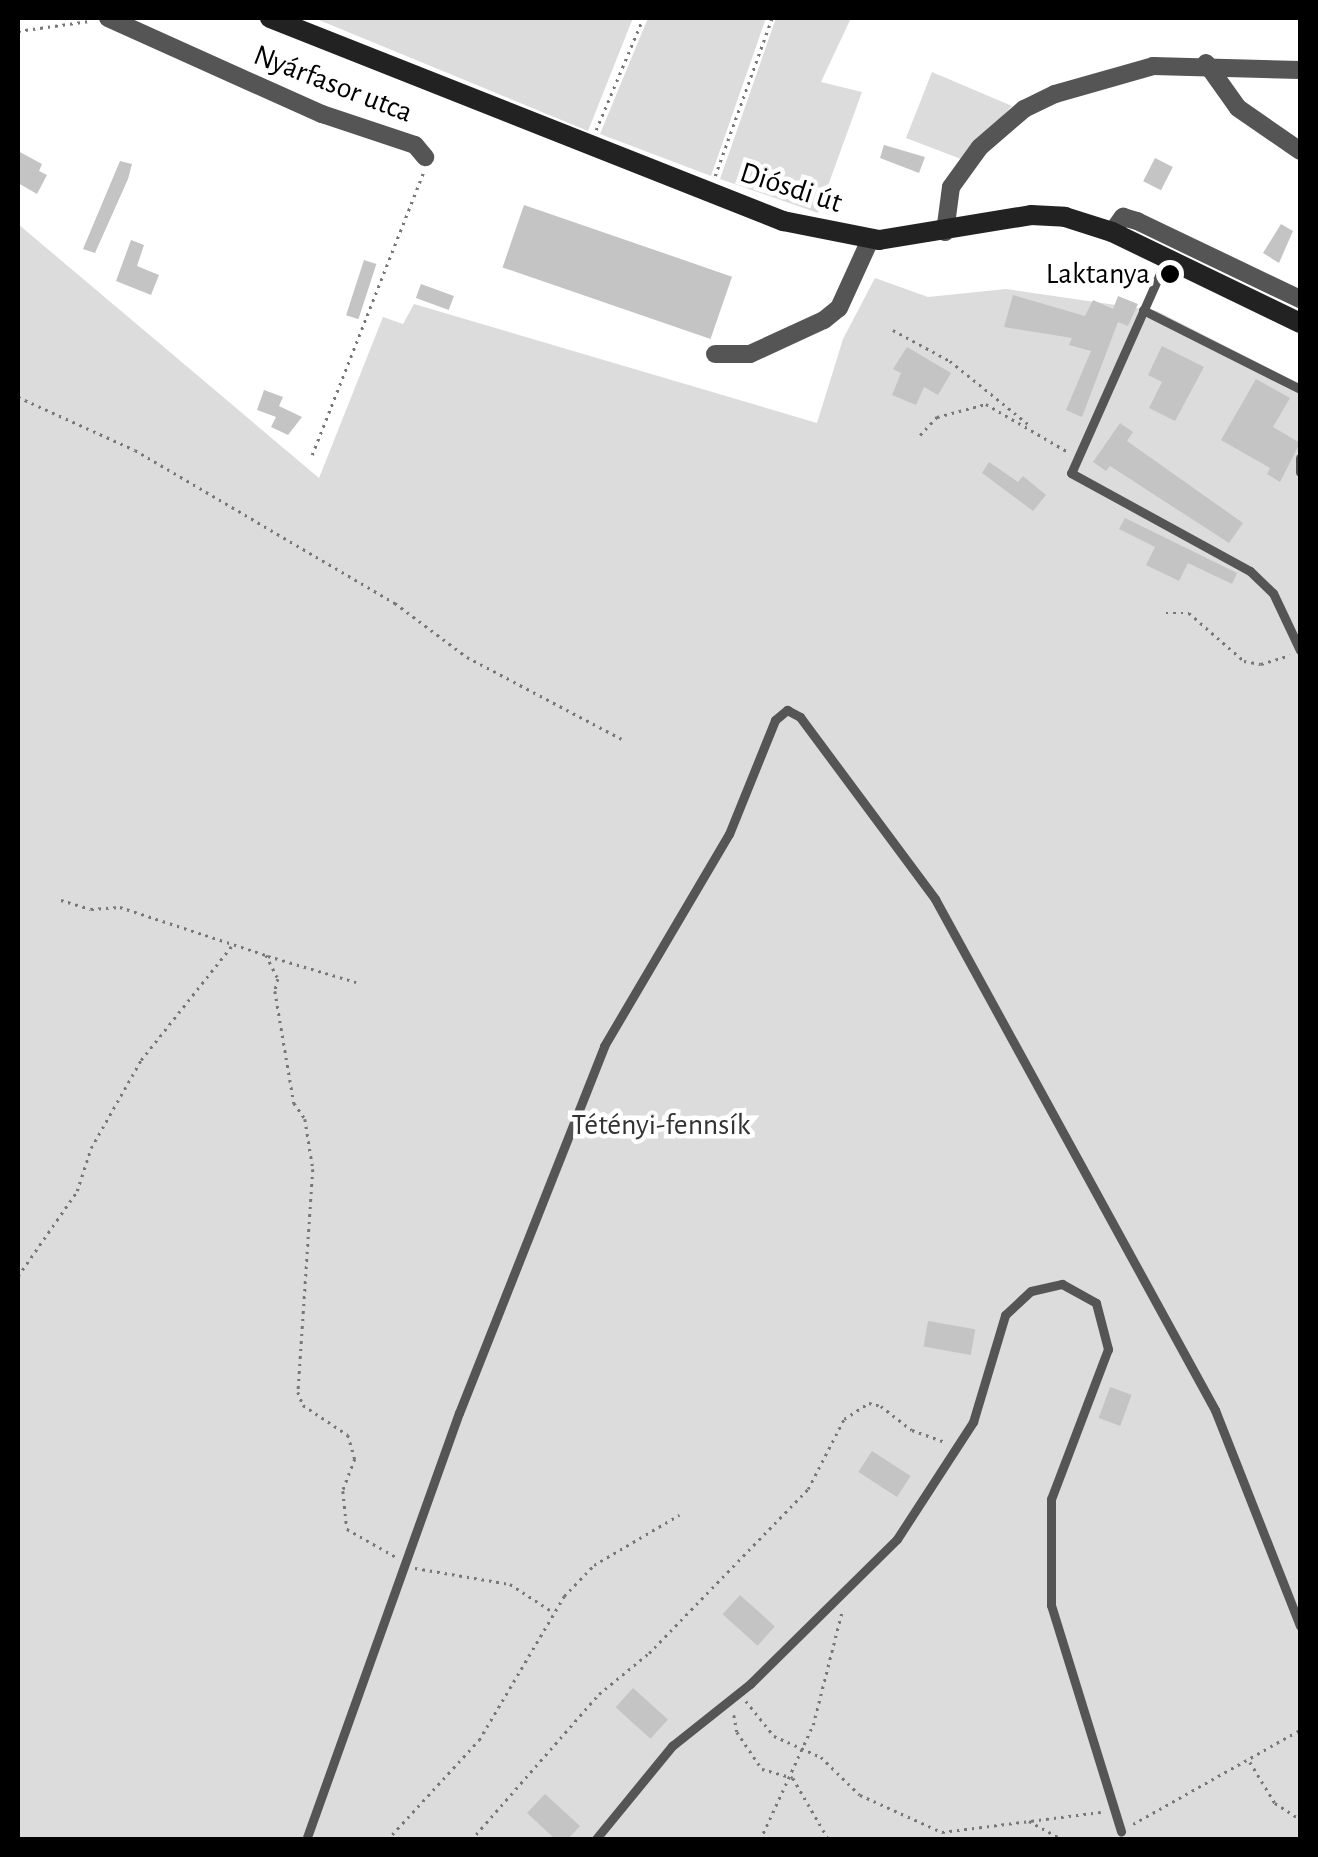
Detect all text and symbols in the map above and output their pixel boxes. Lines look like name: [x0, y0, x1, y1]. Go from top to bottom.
street label: Nyárfasor utca: [248, 37, 418, 131]
street label: Diósdi út: [735, 155, 847, 221]
place label: Laktanya: [1046, 256, 1150, 292]
marker: Laktanya: [1159, 263, 1181, 285]
park label: Tétényi-fennsík: [572, 1107, 750, 1143]

